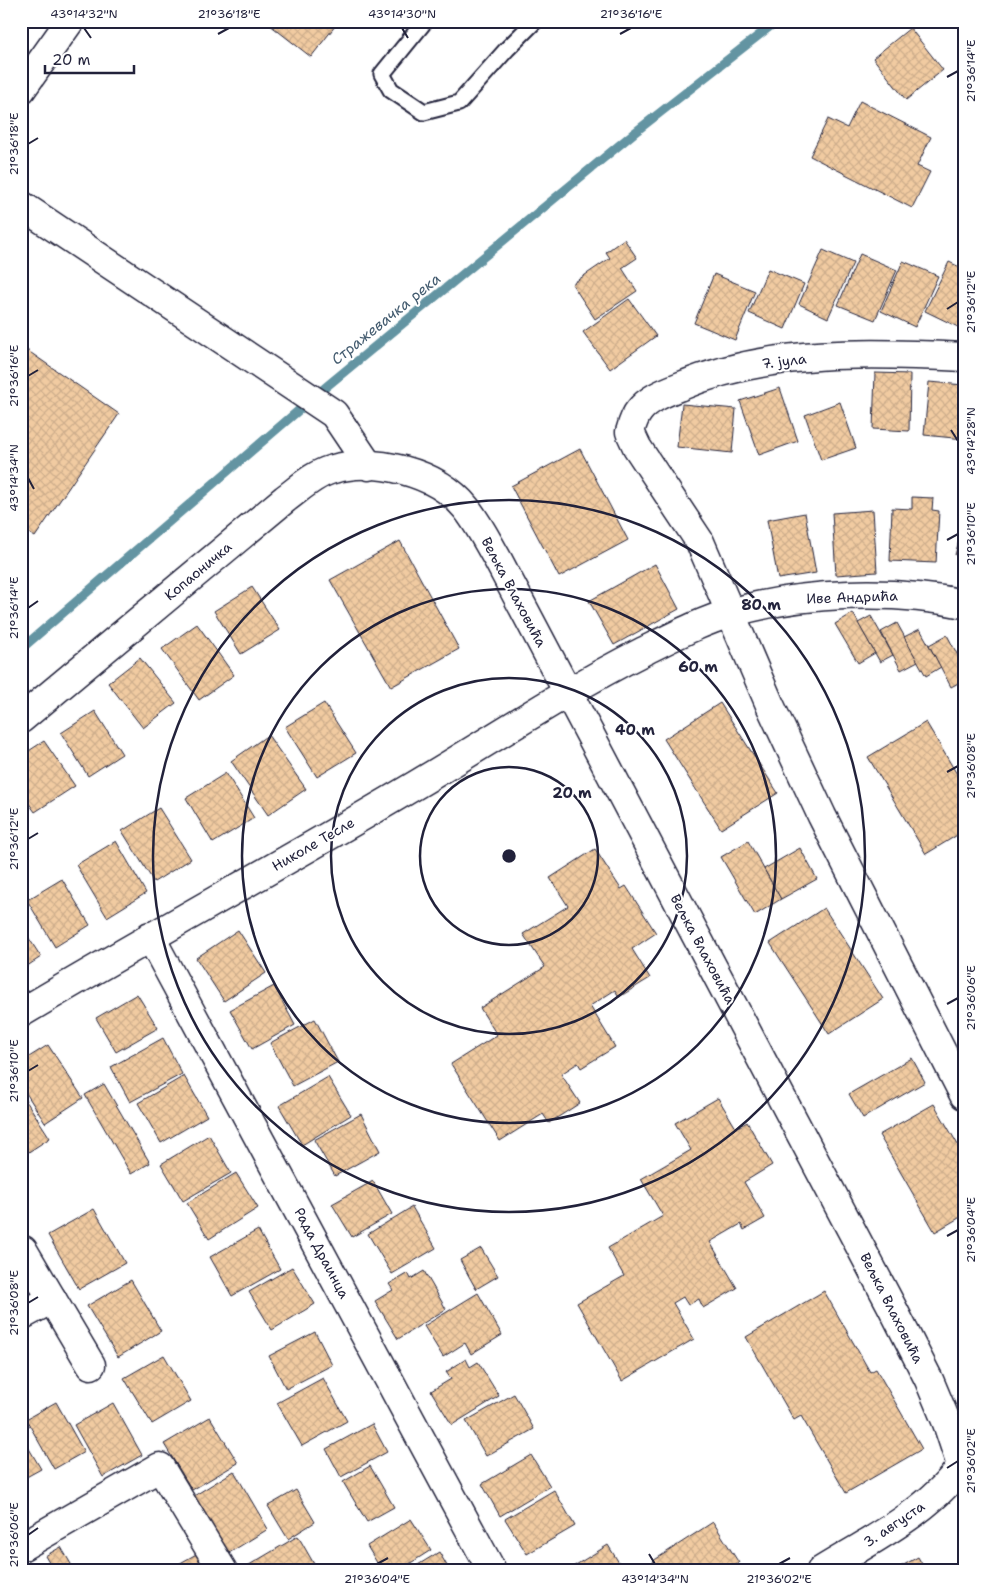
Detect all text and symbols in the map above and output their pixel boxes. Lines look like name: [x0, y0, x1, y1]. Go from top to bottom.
text: 43°14'32"N: [50, 6, 118, 22]
text: 21°36'18"E: [197, 6, 261, 22]
text: 43°14'30"N: [368, 6, 436, 22]
text: 21°36'16"E: [600, 6, 662, 22]
text: 21°36'14"E: [963, 40, 979, 102]
scale bar: [45, 42, 134, 74]
text: 20 m: [52, 50, 91, 70]
text: 21°36'18"E: [6, 112, 22, 176]
water label: Стражевачка река: [327, 269, 445, 369]
text: 21°36'12"E: [963, 271, 979, 333]
text: 21°36'16"E: [6, 345, 22, 407]
street label: 7. јула: [761, 349, 808, 373]
text: 43°14'28"N: [963, 407, 979, 475]
text: 43°14'34"N: [6, 444, 22, 512]
text: 21°36'10"E: [963, 502, 979, 566]
street label: Вељка Влаховића: [477, 534, 551, 650]
street label: Копаоничка: [161, 537, 236, 604]
text: 21°36'14"E: [6, 577, 22, 639]
street label: Иве Андрића: [806, 586, 898, 608]
text: 80 m: [741, 595, 781, 615]
text: 60 m: [678, 657, 718, 677]
text: 40 m: [615, 720, 655, 740]
text: 21°36'08"E: [963, 733, 979, 799]
text: 20 m: [552, 783, 592, 803]
text: 21°36'12"E: [6, 808, 22, 870]
street label: Николе Тесле: [268, 813, 358, 875]
centre of rings: [500, 847, 518, 865]
street label: Вељка Влаховића: [666, 891, 740, 1007]
text: 21°36'06"E: [963, 965, 979, 1031]
text: 21°36'10"E: [6, 1039, 22, 1103]
text: 21°36'04"E: [963, 1197, 979, 1263]
street label: Рада Драинца: [290, 1204, 354, 1302]
street label: Вељка Влаховића: [856, 1250, 928, 1367]
text: 21°36'08"E: [6, 1270, 22, 1336]
text: 21°36'02"E: [963, 1428, 979, 1494]
street label: 3. августа: [860, 1497, 928, 1551]
text: 21°36'06"E: [6, 1502, 22, 1568]
text: 21°36'04"E: [344, 1571, 410, 1587]
text: 43°14'34"N: [621, 1571, 689, 1587]
text: 21°36'02"E: [746, 1571, 812, 1587]

